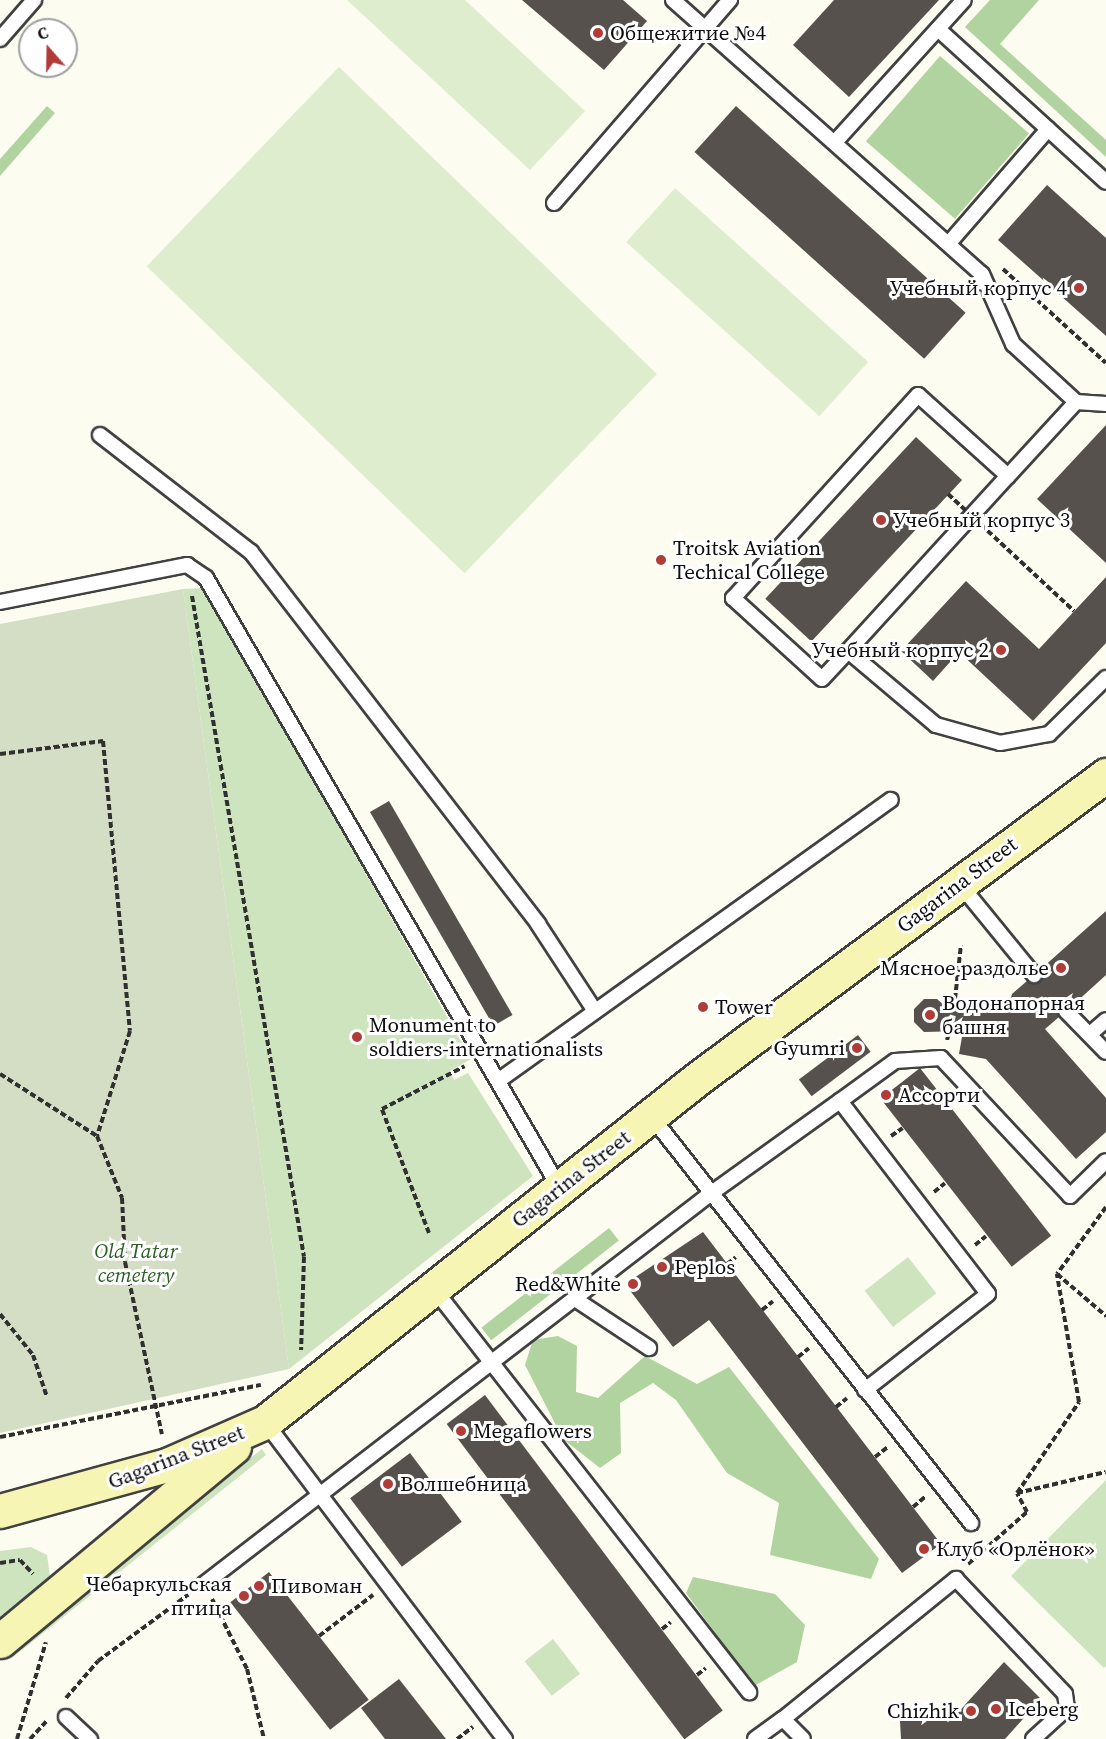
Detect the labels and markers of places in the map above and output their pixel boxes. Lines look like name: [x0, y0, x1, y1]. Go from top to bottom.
place label: Общежитие №4: [610, 20, 766, 46]
marker: Общежитие №4: [591, 26, 605, 40]
place label: Учебный корпус 4: [890, 275, 1067, 301]
marker: Учебный корпус 4: [1072, 281, 1086, 295]
place label: Учебный корпус 3: [893, 507, 1070, 533]
marker: Учебный корпус 3: [874, 513, 888, 527]
place label: Troitsk Aviation Techical College: [673, 535, 825, 585]
marker: Troitsk Aviation Techical College: [654, 553, 668, 567]
place label: Учебный корпус 2: [812, 637, 989, 663]
marker: Учебный корпус 2: [994, 643, 1008, 657]
place label: Мясное раздолье: [880, 955, 1049, 981]
marker: Мясное раздолье: [1054, 961, 1068, 975]
place label: Водонапорная башня: [942, 990, 1085, 1040]
place label: Tower: [715, 994, 773, 1020]
marker: Tower: [696, 1000, 710, 1014]
marker: Водонапорная башня: [923, 1008, 937, 1022]
place label: Monument to soldiers-internationalists: [369, 1012, 603, 1062]
marker: Monument to soldiers-internationalists: [350, 1030, 364, 1044]
place label: Gyumri: [774, 1035, 845, 1061]
marker: Gyumri: [850, 1041, 864, 1055]
place label: Ассорти: [898, 1082, 980, 1108]
marker: Ассорти: [879, 1088, 893, 1102]
place label: Peplos: [674, 1254, 735, 1280]
marker: Peplos: [655, 1260, 669, 1274]
place label: Red&White: [515, 1271, 621, 1297]
marker: Red&White: [626, 1277, 640, 1291]
place label: Megaflowers: [473, 1418, 592, 1444]
marker: Megaflowers: [454, 1424, 468, 1438]
place label: Волшебница: [400, 1471, 527, 1497]
marker: Волшебница: [381, 1477, 395, 1491]
place label: Клуб «Орлёнок»: [936, 1536, 1094, 1562]
marker: Клуб «Орлёнок»: [917, 1542, 931, 1556]
place label: Чебаркульская птица: [86, 1571, 232, 1621]
place label: Пивоман: [271, 1573, 363, 1599]
marker: Пивоман: [252, 1579, 266, 1593]
marker: Чебаркульская птица: [237, 1589, 251, 1603]
place label: Iceberg: [1008, 1696, 1078, 1722]
place label: Chizhik: [887, 1698, 959, 1724]
marker: Iceberg: [989, 1702, 1003, 1716]
marker: Chizhik: [964, 1704, 978, 1718]

